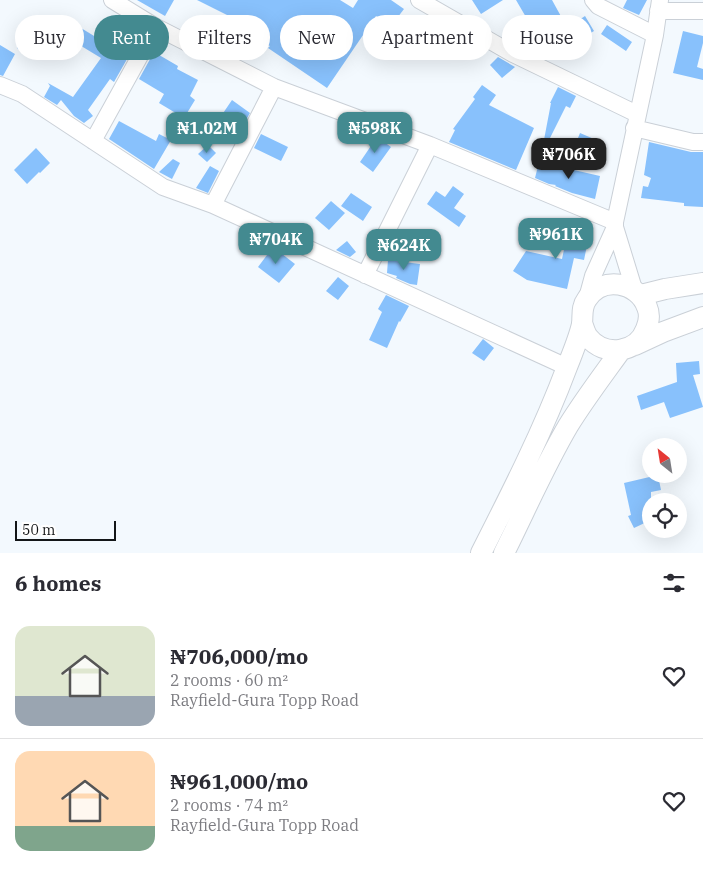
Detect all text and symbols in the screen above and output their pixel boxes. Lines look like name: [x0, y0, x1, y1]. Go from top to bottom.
chip: Buy: [15, 15, 84, 60]
chip: Rent: [94, 15, 169, 60]
chip: Filters: [179, 15, 270, 60]
chip: New: [280, 15, 353, 60]
chip: Apartment: [363, 15, 492, 60]
chip: House: [502, 15, 592, 60]
pin: ₦1.02M: [166, 112, 248, 154]
pin: ₦598K: [340, 112, 410, 154]
text: ₦1.02M: [177, 118, 237, 138]
text: ₦598K: [348, 118, 402, 138]
pin: ₦706K: [534, 138, 604, 180]
text: ₦706K: [542, 144, 596, 164]
pin: ₦961K: [521, 218, 591, 260]
pin: ₦704K: [241, 222, 311, 265]
text: ₦961K: [529, 224, 583, 244]
pin: ₦624K: [369, 228, 439, 271]
text: ₦704K: [249, 229, 303, 249]
text: ₦624K: [377, 235, 431, 255]
north arrow: [642, 438, 688, 482]
map controls: [642, 438, 687, 538]
button: locate: [642, 493, 687, 538]
scale bar: [15, 518, 116, 541]
text: 50 m: [22, 521, 55, 539]
text: 6 homes: [15, 569, 101, 597]
icon: filters: [660, 569, 688, 597]
text: ₦706,000/mo: [170, 642, 308, 670]
icon: home: [55, 646, 115, 706]
icon: heart: [660, 662, 688, 690]
text: 2 rooms · 60 m²: [170, 670, 288, 690]
text: Rayfield-Gura Topp Road: [170, 690, 359, 710]
text: ₦961,000/mo: [170, 767, 308, 795]
icon: home: [55, 771, 115, 831]
icon: heart: [660, 787, 688, 815]
text: 2 rooms · 74 m²: [170, 795, 288, 815]
text: Rayfield-Gura Topp Road: [170, 815, 359, 835]

